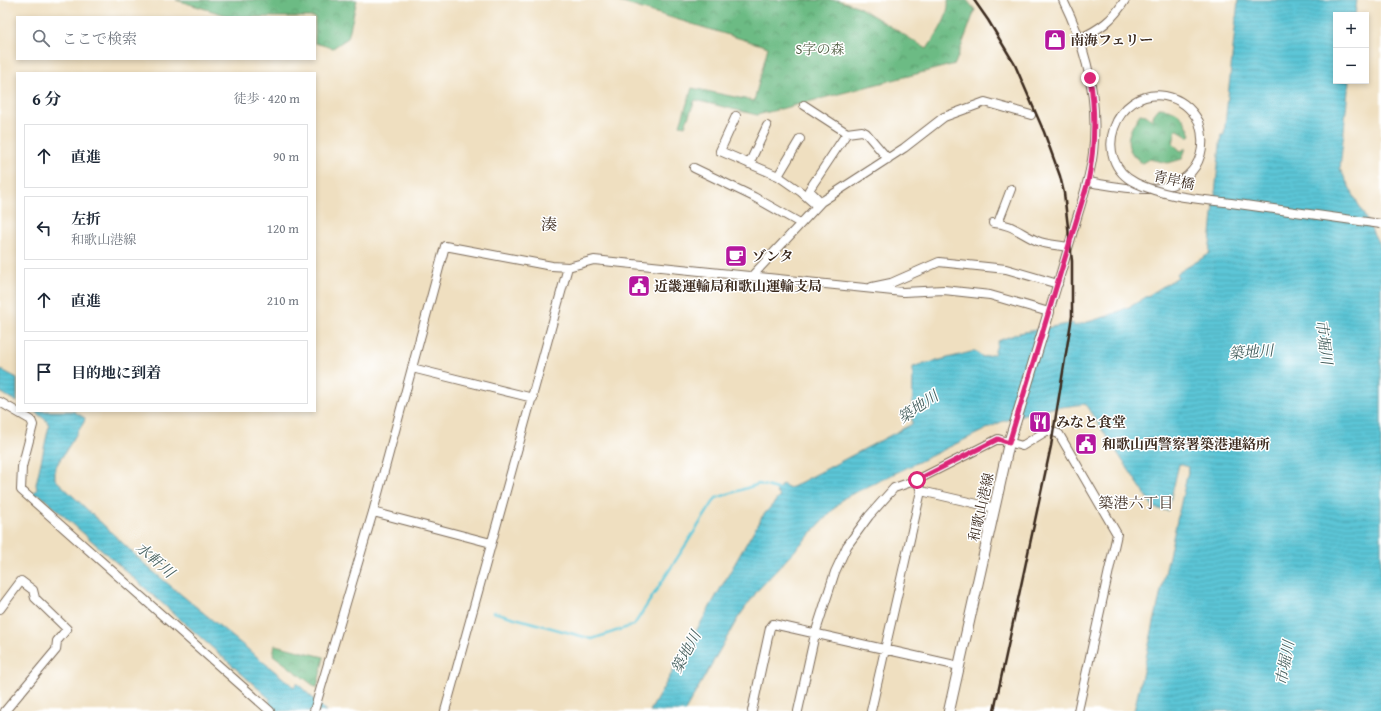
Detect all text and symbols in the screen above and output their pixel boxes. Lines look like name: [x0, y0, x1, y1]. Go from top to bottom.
map controls: [1333, 12, 1369, 84]
button: +: [1333, 12, 1369, 48]
search box: [16, 16, 316, 60]
icon: search: [30, 27, 52, 49]
shop icon: 南海フェリー: [1042, 27, 1068, 53]
text: ここで検索: [62, 28, 137, 49]
place label: 南海フェリー: [1070, 30, 1153, 50]
park label: S字の森: [796, 39, 844, 59]
button: −: [1333, 48, 1369, 84]
route end: [1081, 69, 1099, 87]
text: 6 分: [32, 86, 62, 111]
text: 徒歩 · 420 m: [234, 89, 300, 108]
icon: ahead: [33, 145, 55, 167]
text: 直進: [71, 146, 101, 167]
text: 90 m: [273, 147, 299, 166]
street label: 青岸橋: [1151, 166, 1197, 194]
text: 左折: [71, 208, 101, 229]
district label: 湊: [541, 212, 557, 236]
icon: left: [33, 217, 55, 239]
text: 120 m: [267, 219, 299, 238]
text: 和歌山港線: [71, 230, 136, 249]
cafe icon: ゾンタ: [723, 243, 749, 269]
place label: ゾンタ: [752, 246, 793, 266]
public building icon: 近畿運輸局和歌山運輸支局: [626, 273, 652, 299]
place label: 近畿運輸局和歌山運輸支局: [654, 276, 822, 296]
icon: ahead: [33, 289, 55, 311]
text: 直進: [71, 290, 101, 311]
text: 210 m: [267, 291, 299, 310]
water label: 市堀川: [1311, 318, 1338, 368]
water label: 築地川: [1228, 339, 1276, 364]
icon: arrive: [33, 361, 55, 383]
text: 目的地に到着: [71, 362, 161, 383]
water label: 築地川: [893, 384, 944, 428]
restaurant icon: みなと食堂: [1027, 409, 1053, 435]
place label: みなと食堂: [1056, 412, 1126, 432]
public building icon: 和歌山西警察署築港連絡所: [1073, 431, 1099, 457]
place label: 和歌山西警察署築港連絡所: [1102, 434, 1270, 454]
route start: [908, 471, 926, 489]
street label: 和歌山港線: [963, 471, 999, 543]
district label: 築港六丁目: [1098, 492, 1174, 513]
water label: 水軒川: [131, 537, 181, 584]
water label: 築地川: [666, 625, 706, 677]
water label: 市堀川: [1270, 637, 1299, 687]

